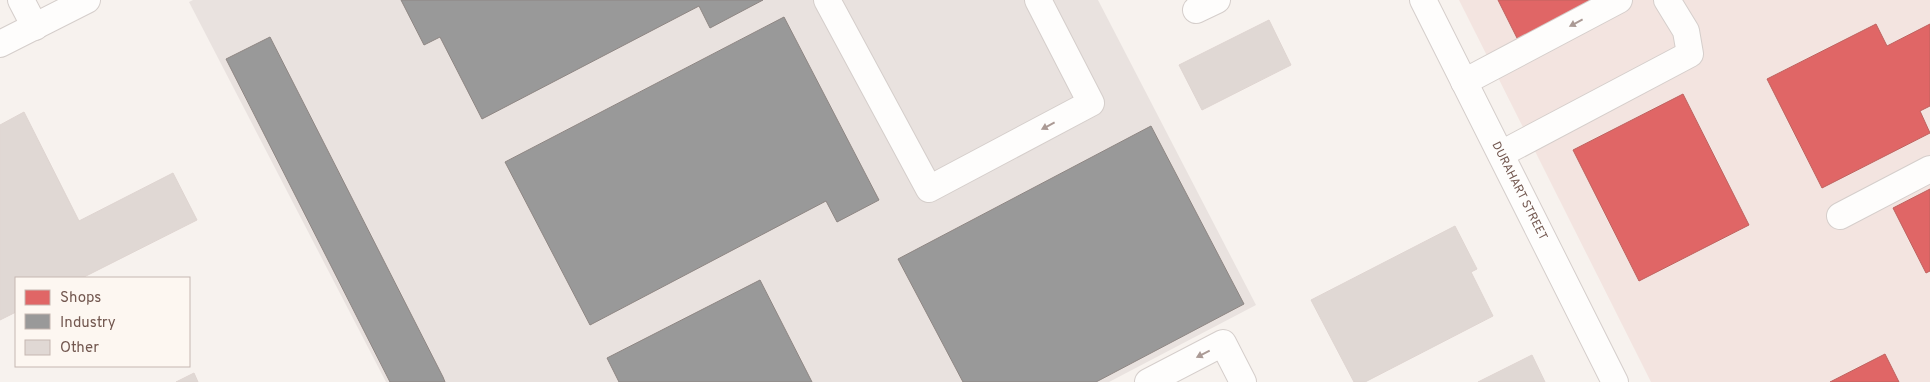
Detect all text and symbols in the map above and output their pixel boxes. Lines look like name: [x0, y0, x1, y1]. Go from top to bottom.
one-way arrow: [1568, 19, 1583, 27]
one-way arrow: [1041, 122, 1055, 130]
street label: DURAHART STREET: [1488, 139, 1551, 243]
legend: [15, 277, 190, 367]
text: Shops: [60, 289, 101, 308]
text: Industry: [60, 314, 116, 333]
text: Other: [60, 339, 99, 358]
one-way arrow: [1196, 350, 1210, 358]

